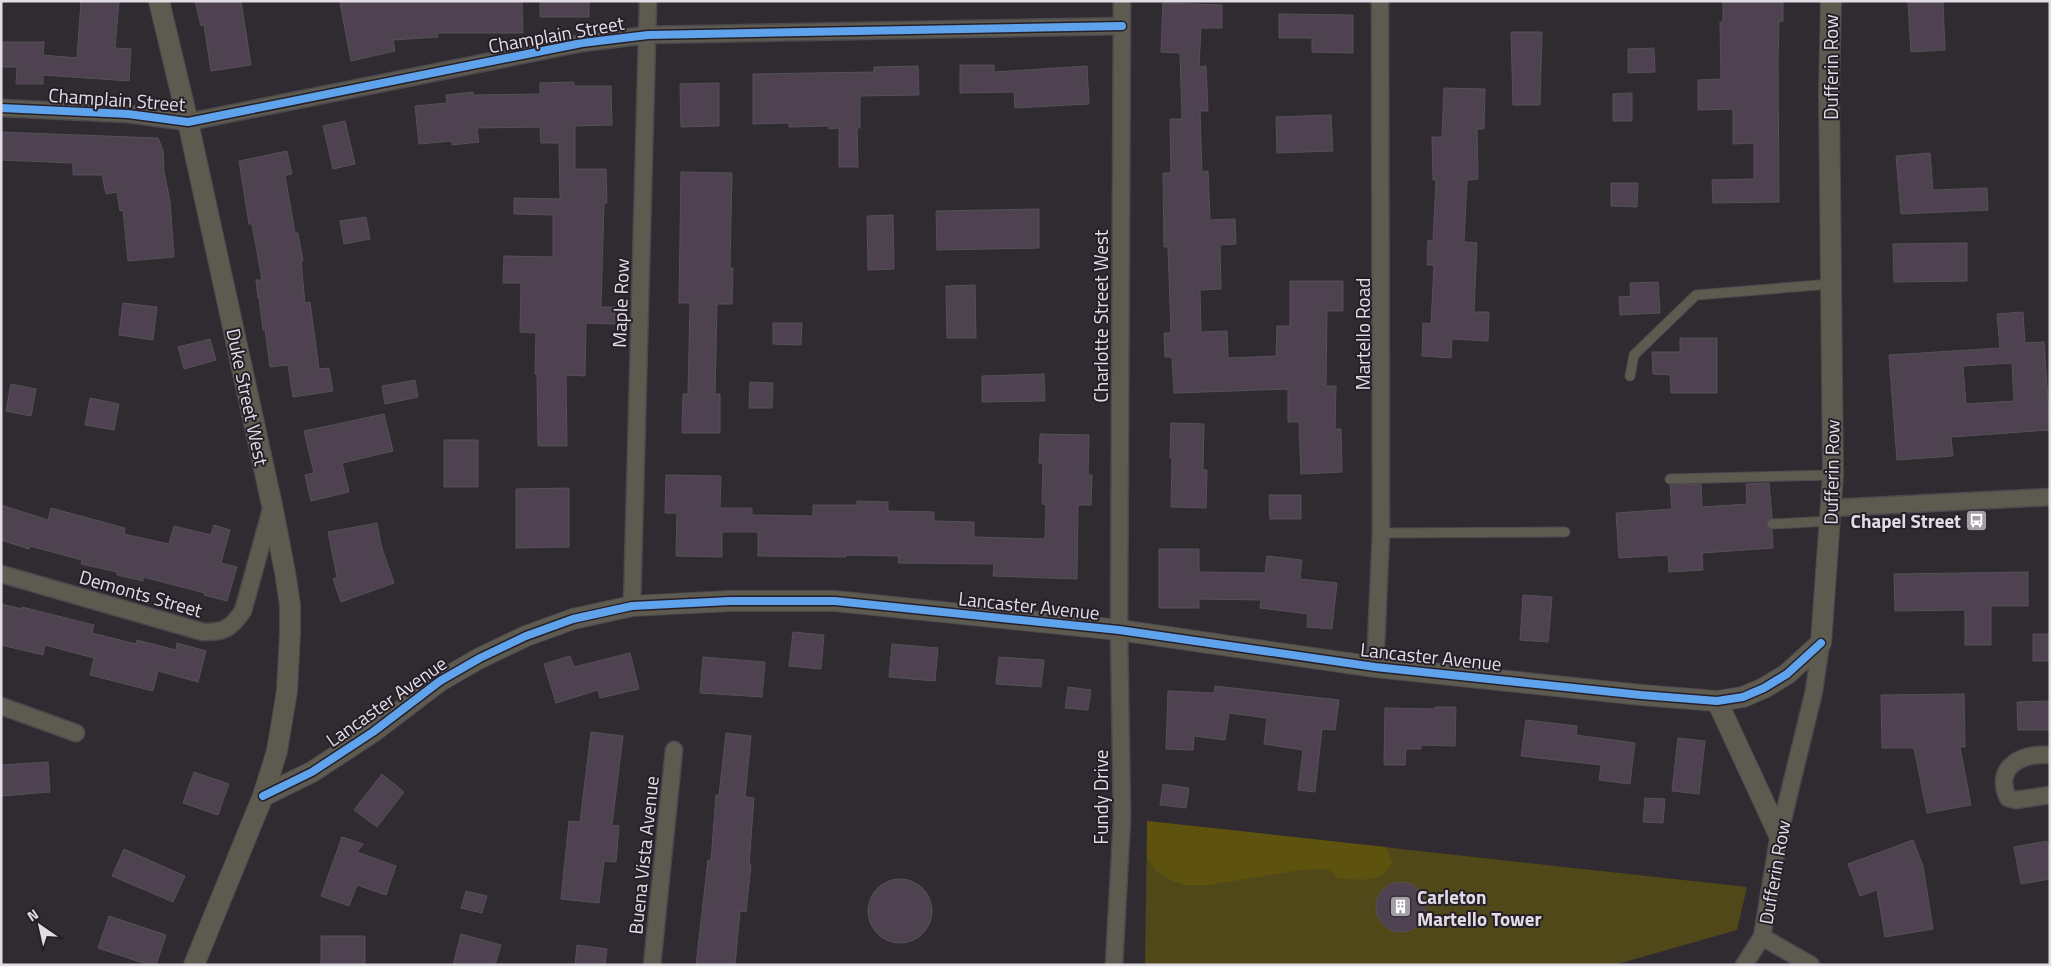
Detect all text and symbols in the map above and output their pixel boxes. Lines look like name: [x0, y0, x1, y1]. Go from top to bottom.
street label: Champlain Street: [486, 8, 626, 60]
street label: Dufferin Row: [1816, 14, 1845, 120]
street label: Champlain Street: [47, 80, 187, 118]
street label: Charlotte Street West: [1086, 229, 1115, 402]
street label: Maple Row: [604, 258, 636, 348]
street label: Martello Road: [1348, 278, 1377, 390]
street label: Duke Street West: [219, 326, 277, 469]
street label: Dufferin Row: [1816, 419, 1846, 525]
place label: Chapel Street: [1851, 506, 1961, 535]
bus stop icon: Chapel Street: [1965, 508, 1989, 532]
street label: Demonts Street: [76, 562, 206, 624]
street label: Lancaster Avenue: [957, 583, 1101, 627]
street label: Lancaster Avenue: [1359, 634, 1503, 678]
street label: Lancaster Avenue: [320, 648, 452, 754]
street label: Fundy Drive: [1086, 750, 1115, 844]
street label: Buena Vista Avenue: [620, 774, 666, 936]
street label: Dufferin Row: [1751, 818, 1797, 926]
place label: Carleton Martello Tower: [1417, 882, 1541, 933]
building icon: Carleton Martello Tower: [1389, 895, 1413, 919]
north arrow: [15, 901, 65, 951]
text: N: [23, 903, 42, 926]

